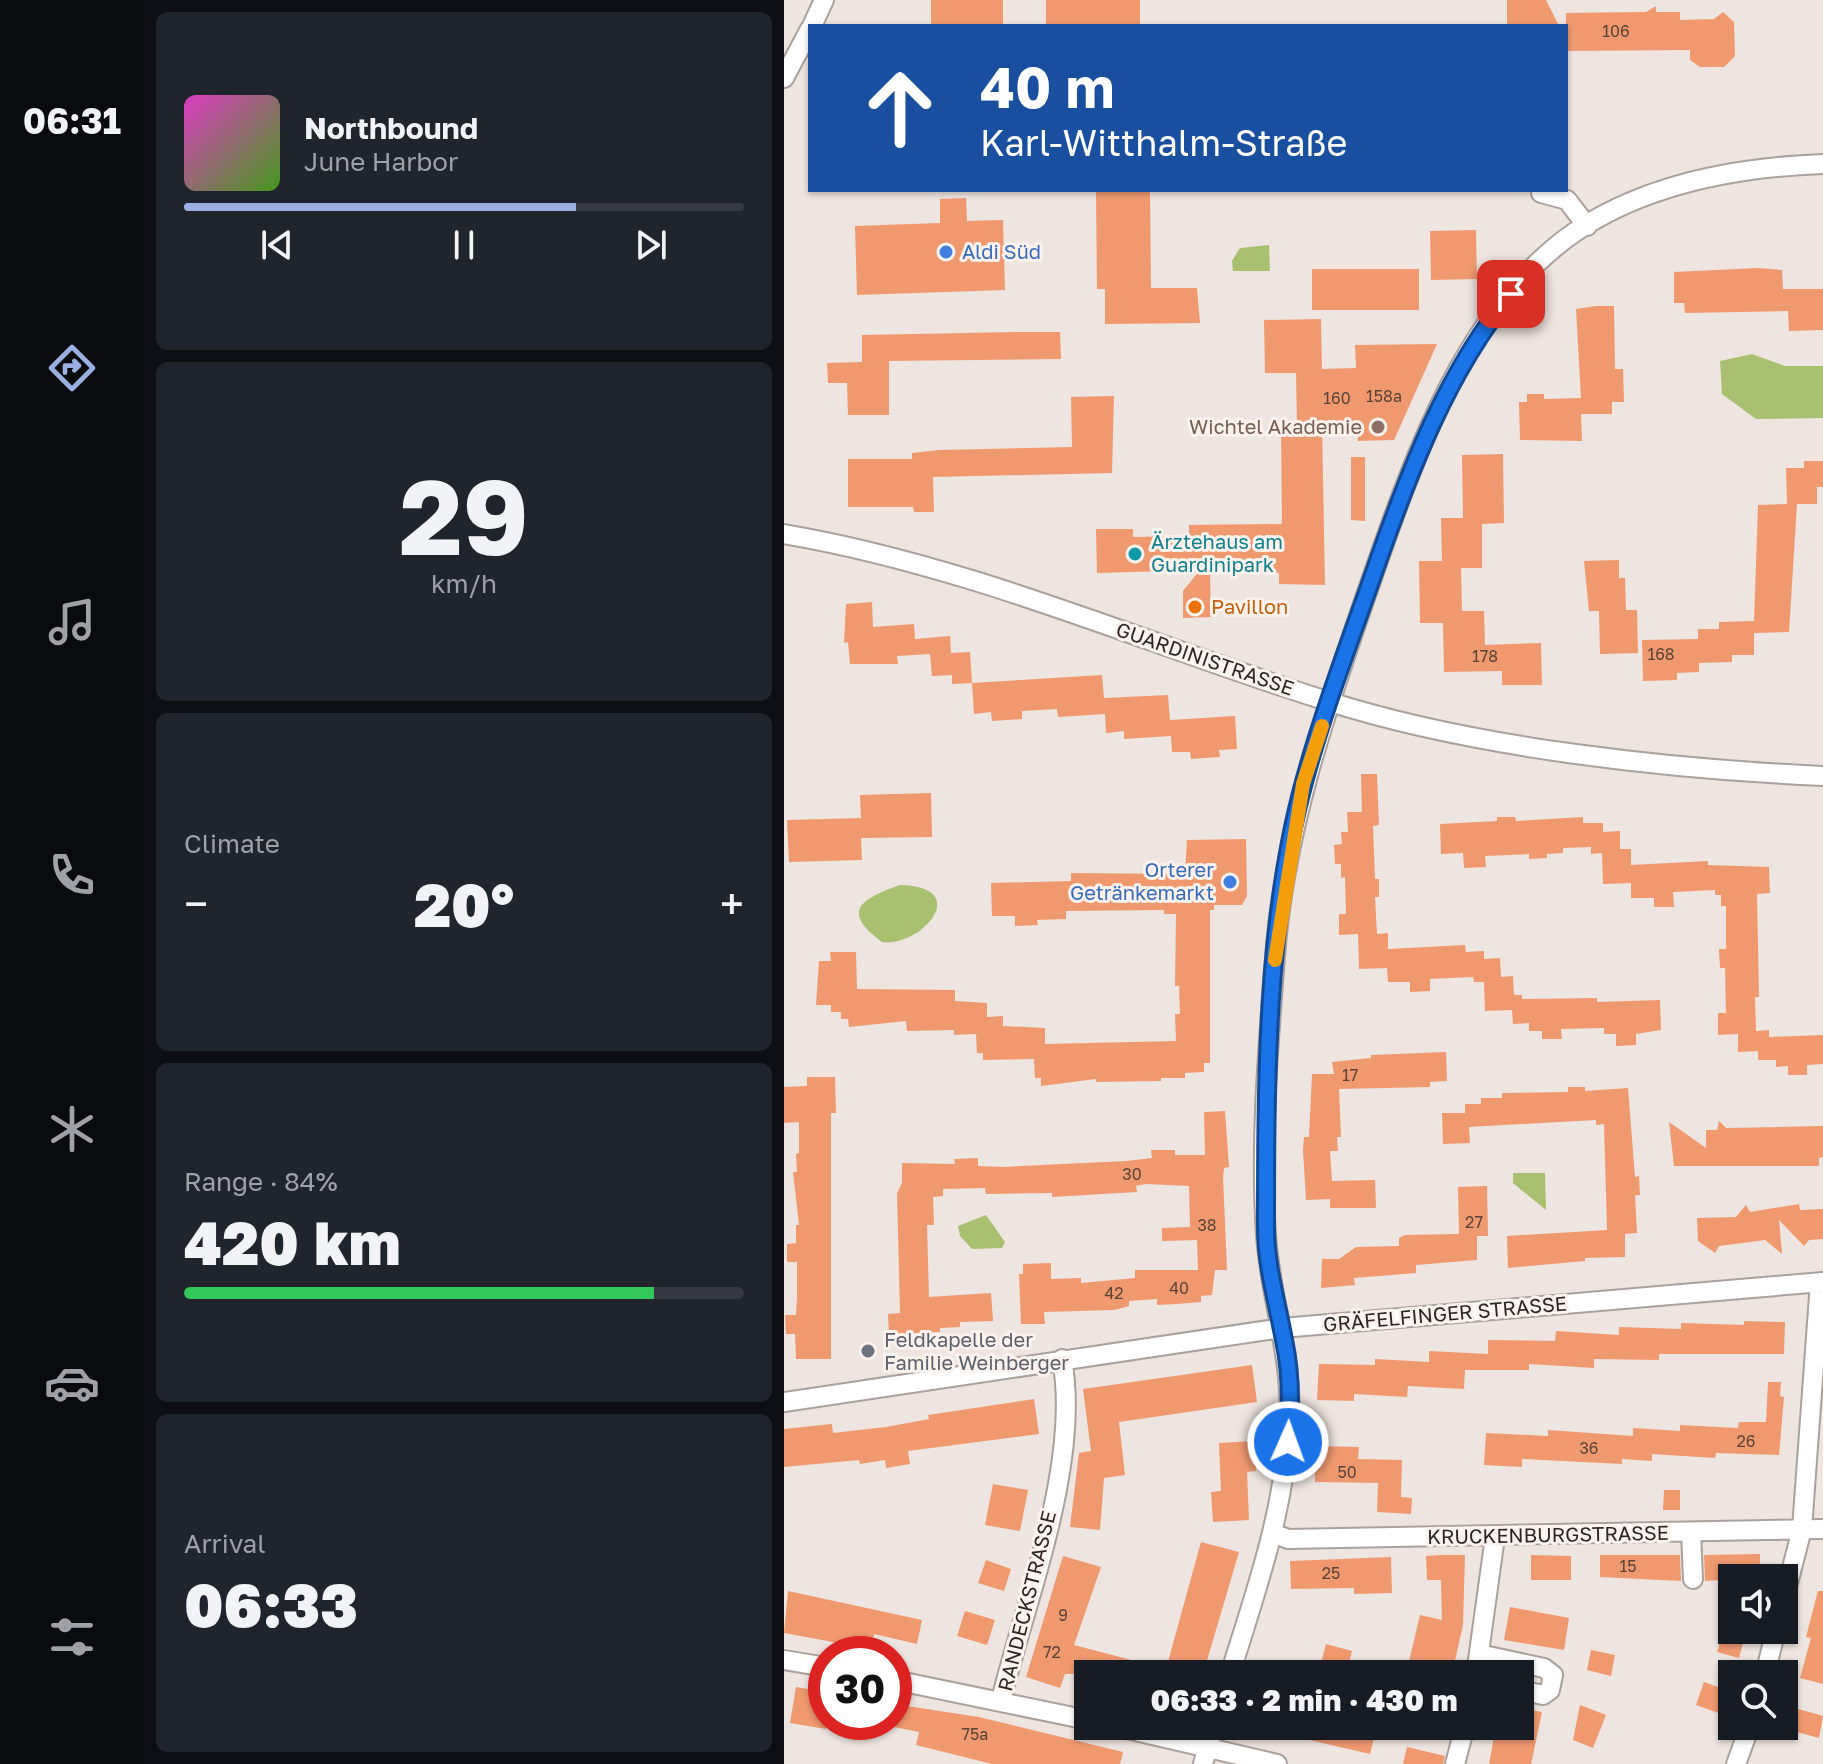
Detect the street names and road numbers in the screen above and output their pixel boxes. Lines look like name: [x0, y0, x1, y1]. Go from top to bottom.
street label: GUARDINISTRASSE: [1113, 616, 1297, 700]
street label: GRÄFELFINGER STRASSE: [1322, 1290, 1568, 1336]
street label: RANDECKSTRASSE: [992, 1508, 1060, 1693]
street label: KRUCKENBURGSTRASSE: [1427, 1520, 1669, 1548]

